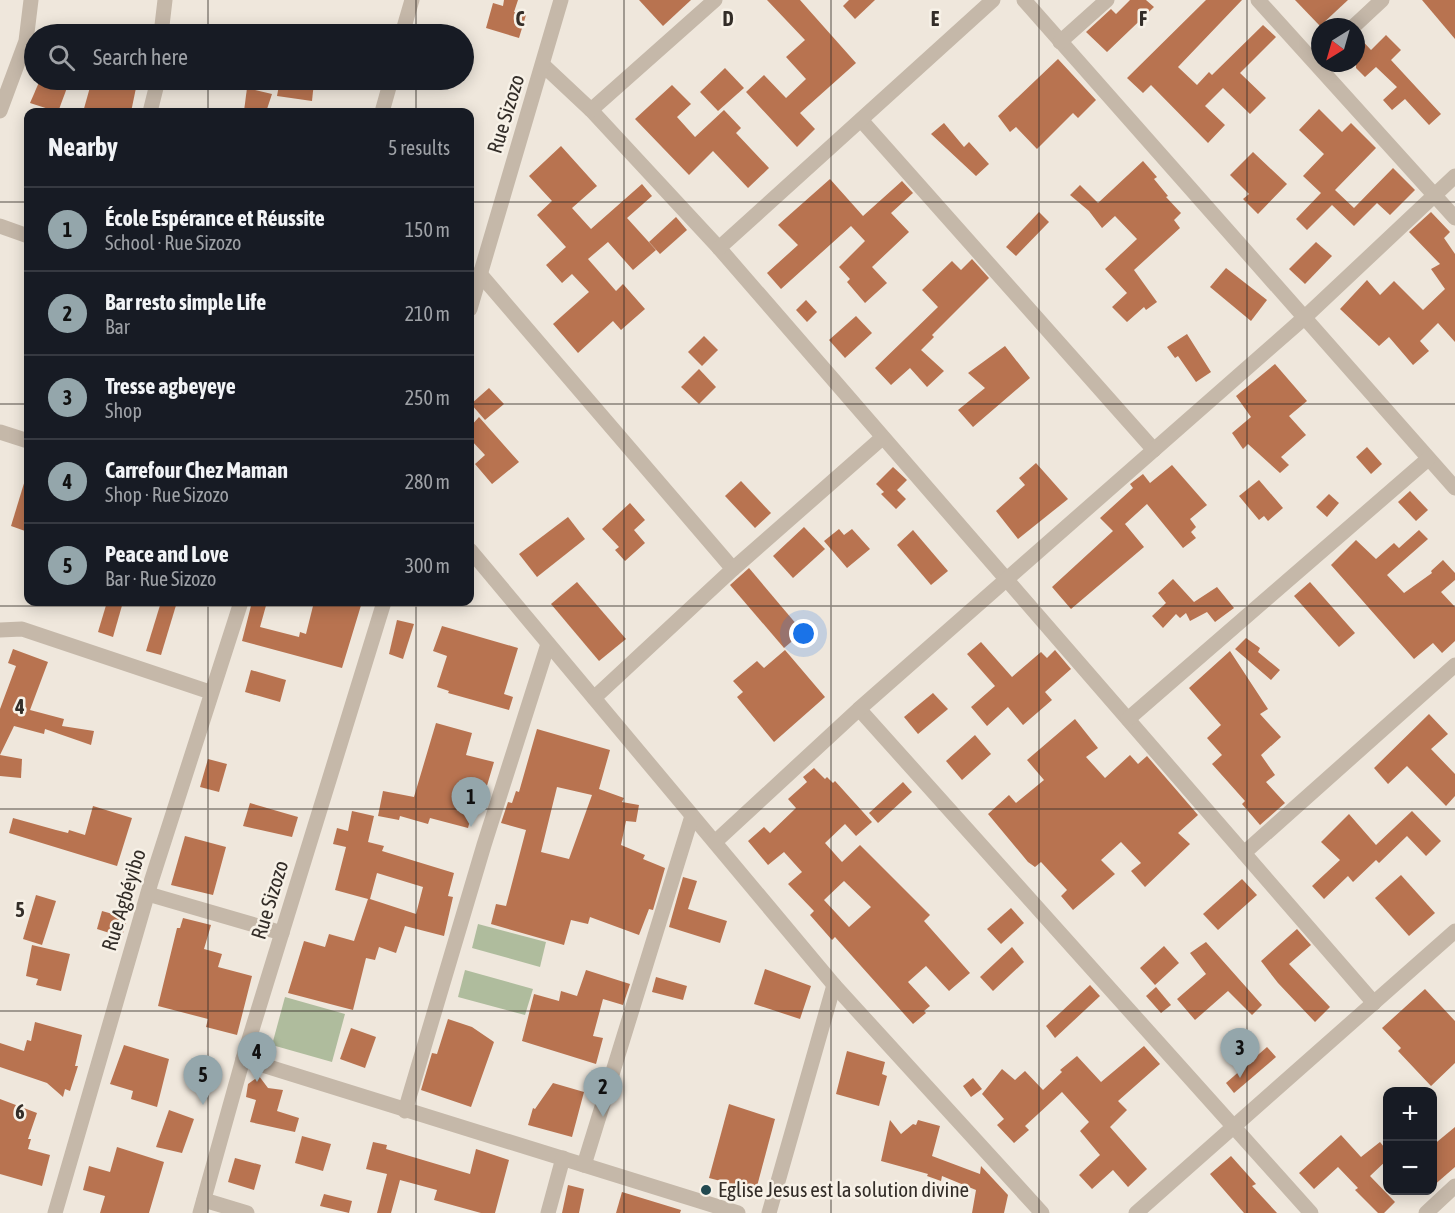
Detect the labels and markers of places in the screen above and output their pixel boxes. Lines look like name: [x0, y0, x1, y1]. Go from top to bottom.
pin: 1: [452, 778, 490, 827]
pin: 3: [1220, 1028, 1260, 1078]
pin: 4: [238, 1032, 276, 1082]
pin: 5: [184, 1056, 222, 1105]
pin: 2: [584, 1068, 622, 1117]
place label: Eglise Jesus est la solution divine: [718, 1177, 969, 1201]
marker: Eglise Jesus est la solution divine: [699, 1183, 713, 1197]

